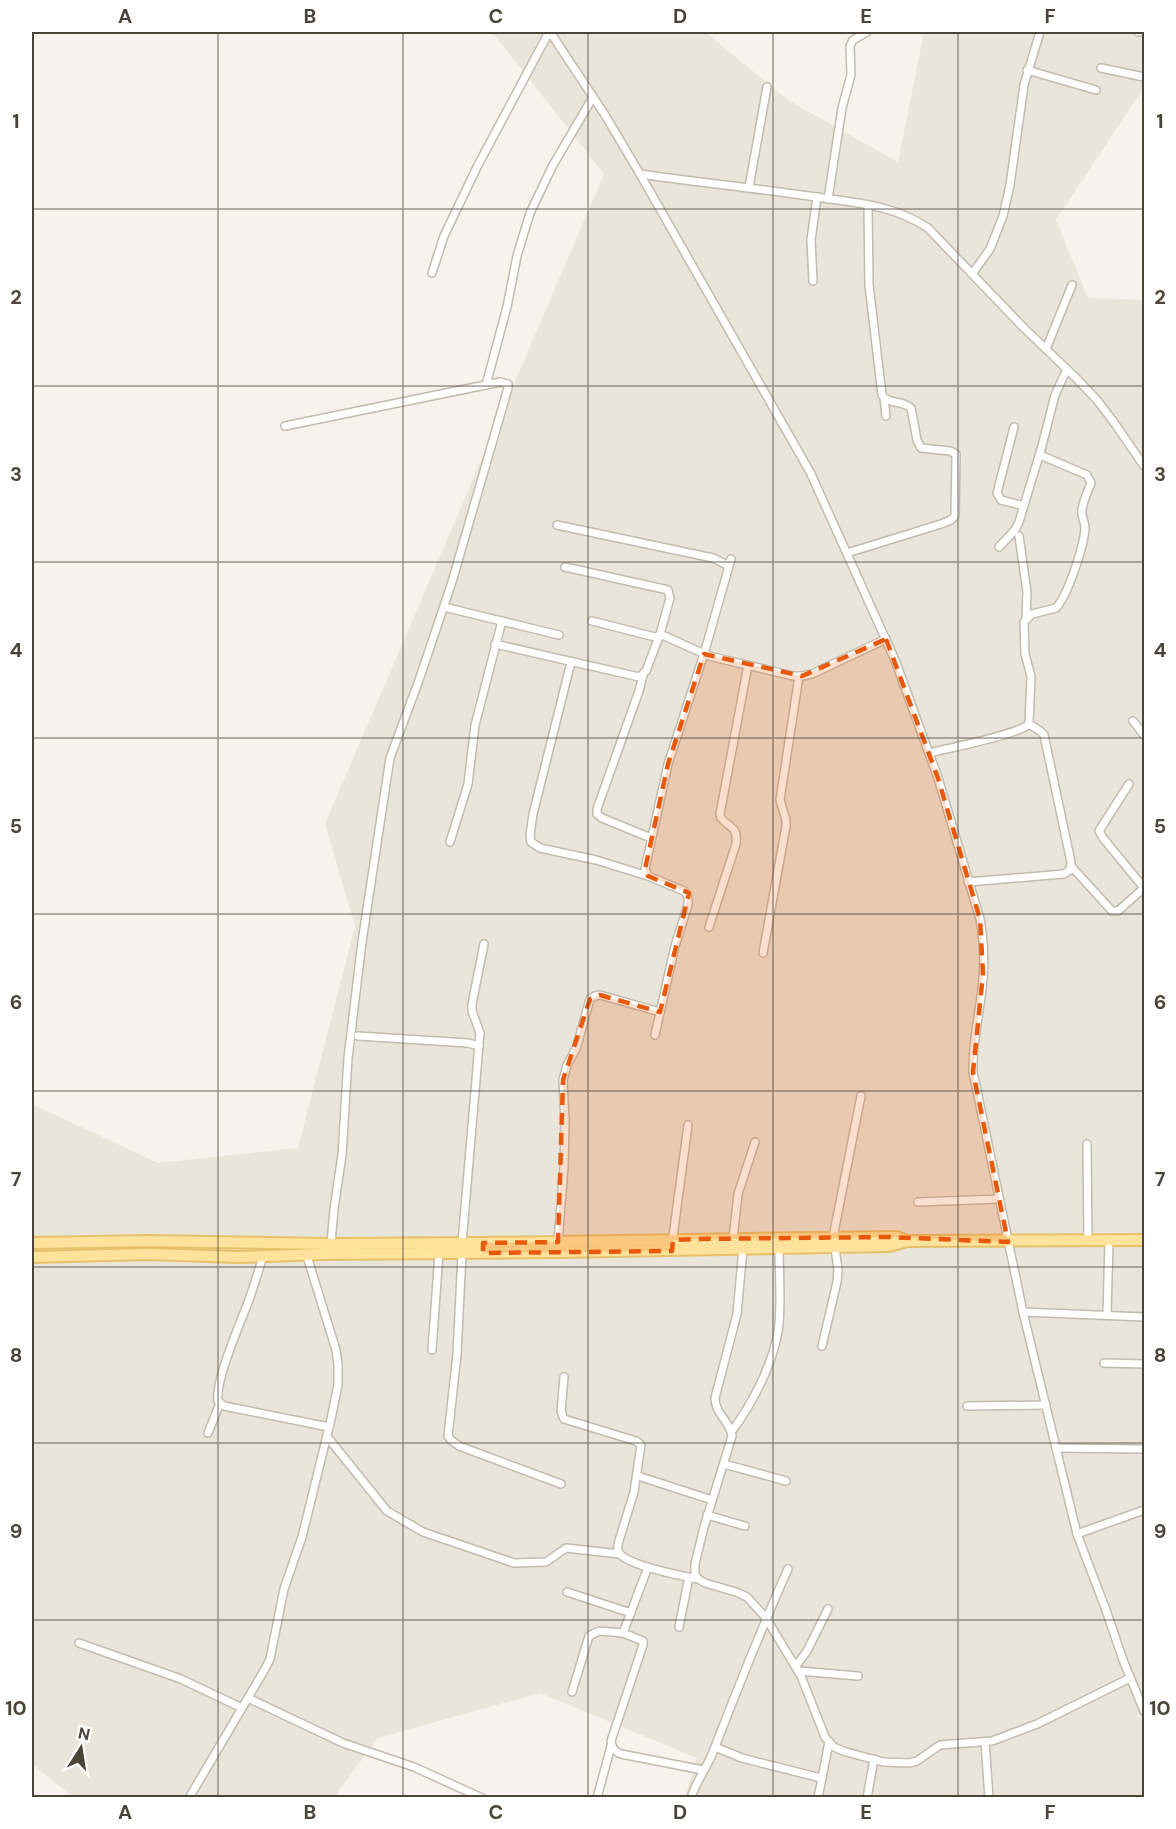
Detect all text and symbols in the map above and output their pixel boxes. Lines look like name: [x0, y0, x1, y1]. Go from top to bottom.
text: A: [118, 3, 132, 29]
text: B: [304, 3, 316, 29]
text: C: [489, 3, 503, 29]
text: D: [673, 3, 687, 29]
text: E: [860, 3, 872, 29]
text: F: [1044, 3, 1056, 29]
text: 1: [12, 108, 20, 134]
text: 1: [1156, 108, 1164, 134]
text: 2: [10, 284, 22, 310]
text: 2: [1154, 284, 1166, 310]
text: 3: [10, 461, 22, 487]
text: 3: [1154, 461, 1166, 487]
text: 4: [10, 637, 23, 663]
text: 4: [1154, 637, 1167, 663]
text: 5: [10, 813, 22, 839]
text: 5: [1154, 813, 1166, 839]
text: 6: [10, 989, 22, 1015]
text: 6: [1154, 989, 1166, 1015]
text: 7: [11, 1166, 22, 1192]
text: 7: [1155, 1166, 1166, 1192]
text: 8: [10, 1342, 22, 1368]
text: 8: [1154, 1342, 1166, 1368]
text: 9: [10, 1518, 22, 1544]
text: 9: [1154, 1518, 1166, 1544]
text: 10: [5, 1695, 27, 1721]
text: 10: [1149, 1695, 1171, 1721]
north arrow: [51, 1718, 111, 1778]
text: N: [76, 1722, 92, 1745]
text: A: [118, 1799, 132, 1825]
text: B: [304, 1799, 316, 1825]
text: C: [489, 1799, 503, 1825]
text: D: [673, 1799, 687, 1825]
text: E: [860, 1799, 872, 1825]
text: F: [1044, 1799, 1056, 1825]

